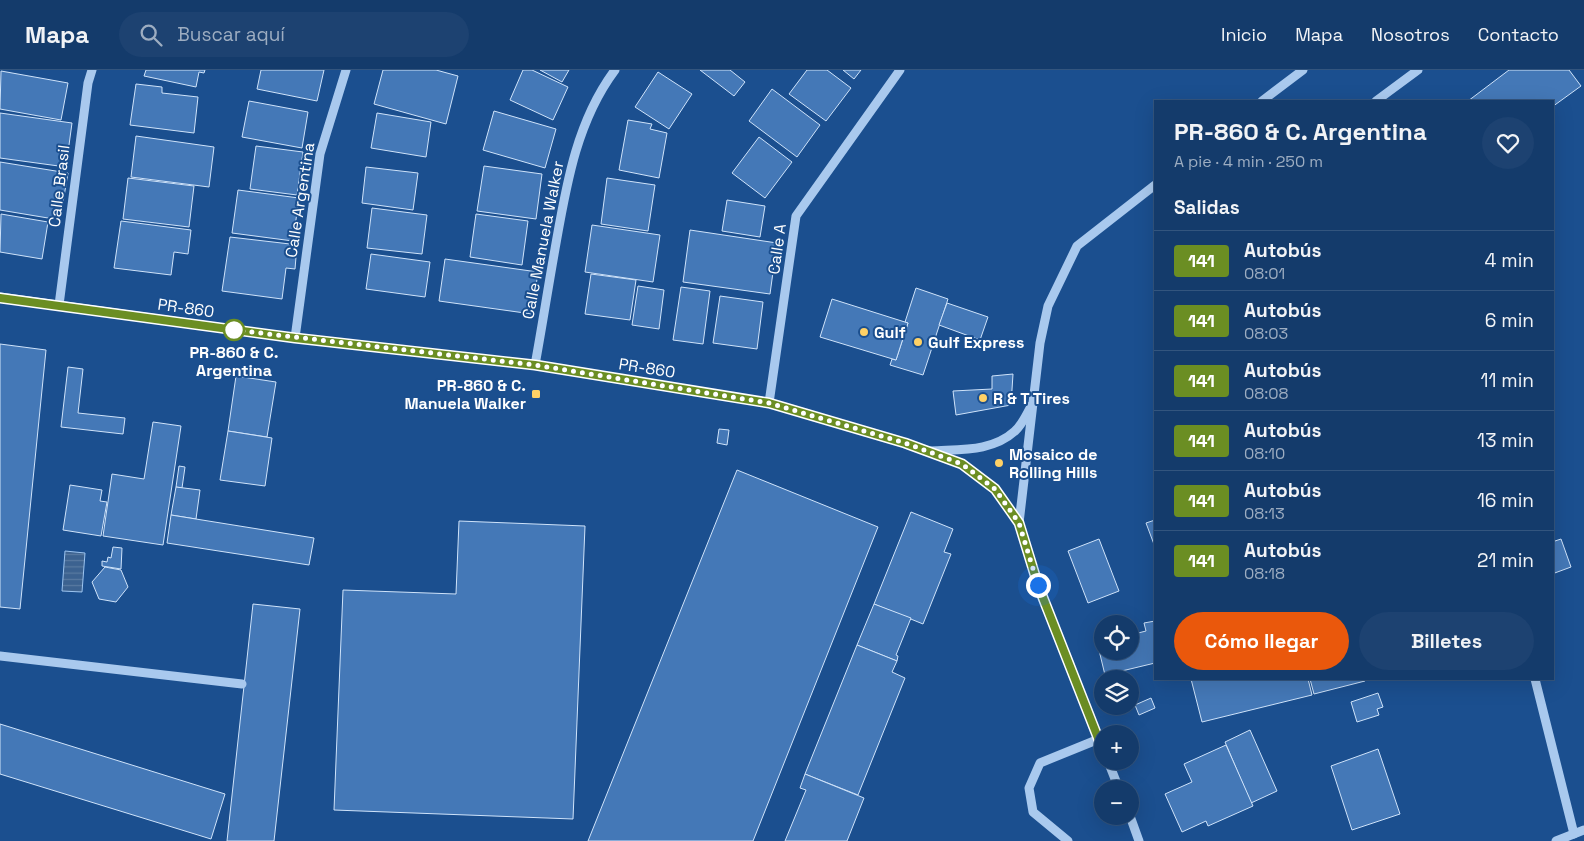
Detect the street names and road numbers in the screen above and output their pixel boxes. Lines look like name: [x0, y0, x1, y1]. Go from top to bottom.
street label: Calle Argentina: [281, 141, 319, 259]
street label: Calle Brasil: [44, 144, 74, 228]
street label: Calle Manuela Walker: [517, 159, 569, 321]
street label: Calle A: [763, 222, 791, 276]
street label: PR-860: [156, 294, 216, 322]
street label: PR-860: [617, 353, 677, 383]

